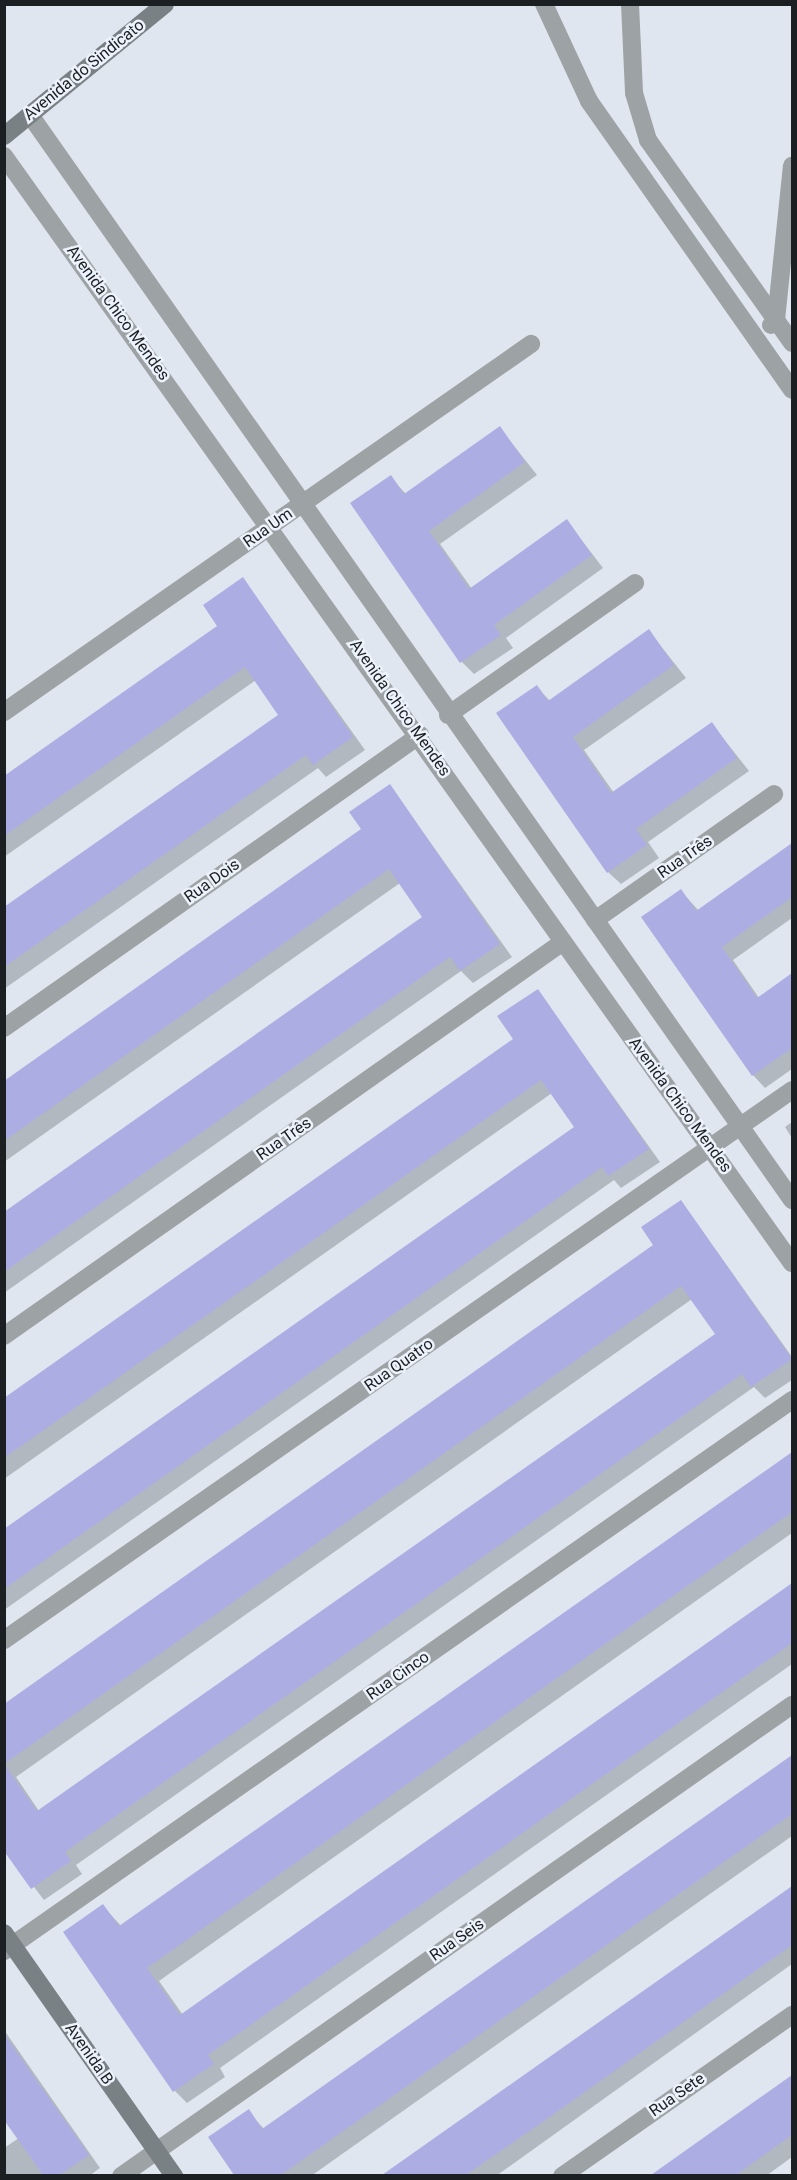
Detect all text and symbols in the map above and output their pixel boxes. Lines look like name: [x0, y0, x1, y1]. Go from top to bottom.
street label: Avenida do Sindicato: [20, 16, 148, 124]
street label: Avenida Chico Mendes: [63, 242, 173, 384]
street label: Rua Um: [240, 504, 296, 552]
street label: Avenida Chico Mendes: [346, 636, 454, 780]
street label: Rua Três: [654, 831, 716, 883]
street label: Rua Dois: [181, 855, 243, 907]
street label: Avenida Chico Mendes: [625, 1034, 735, 1176]
street label: Rua Três: [253, 1113, 315, 1165]
street label: Rua Quatro: [361, 1334, 437, 1396]
street label: Rua Cinco: [363, 1647, 433, 1705]
street label: Rua Seis: [426, 1915, 488, 1965]
street label: Avenida B: [61, 2020, 117, 2088]
street label: Rua Sete: [646, 2069, 708, 2121]

